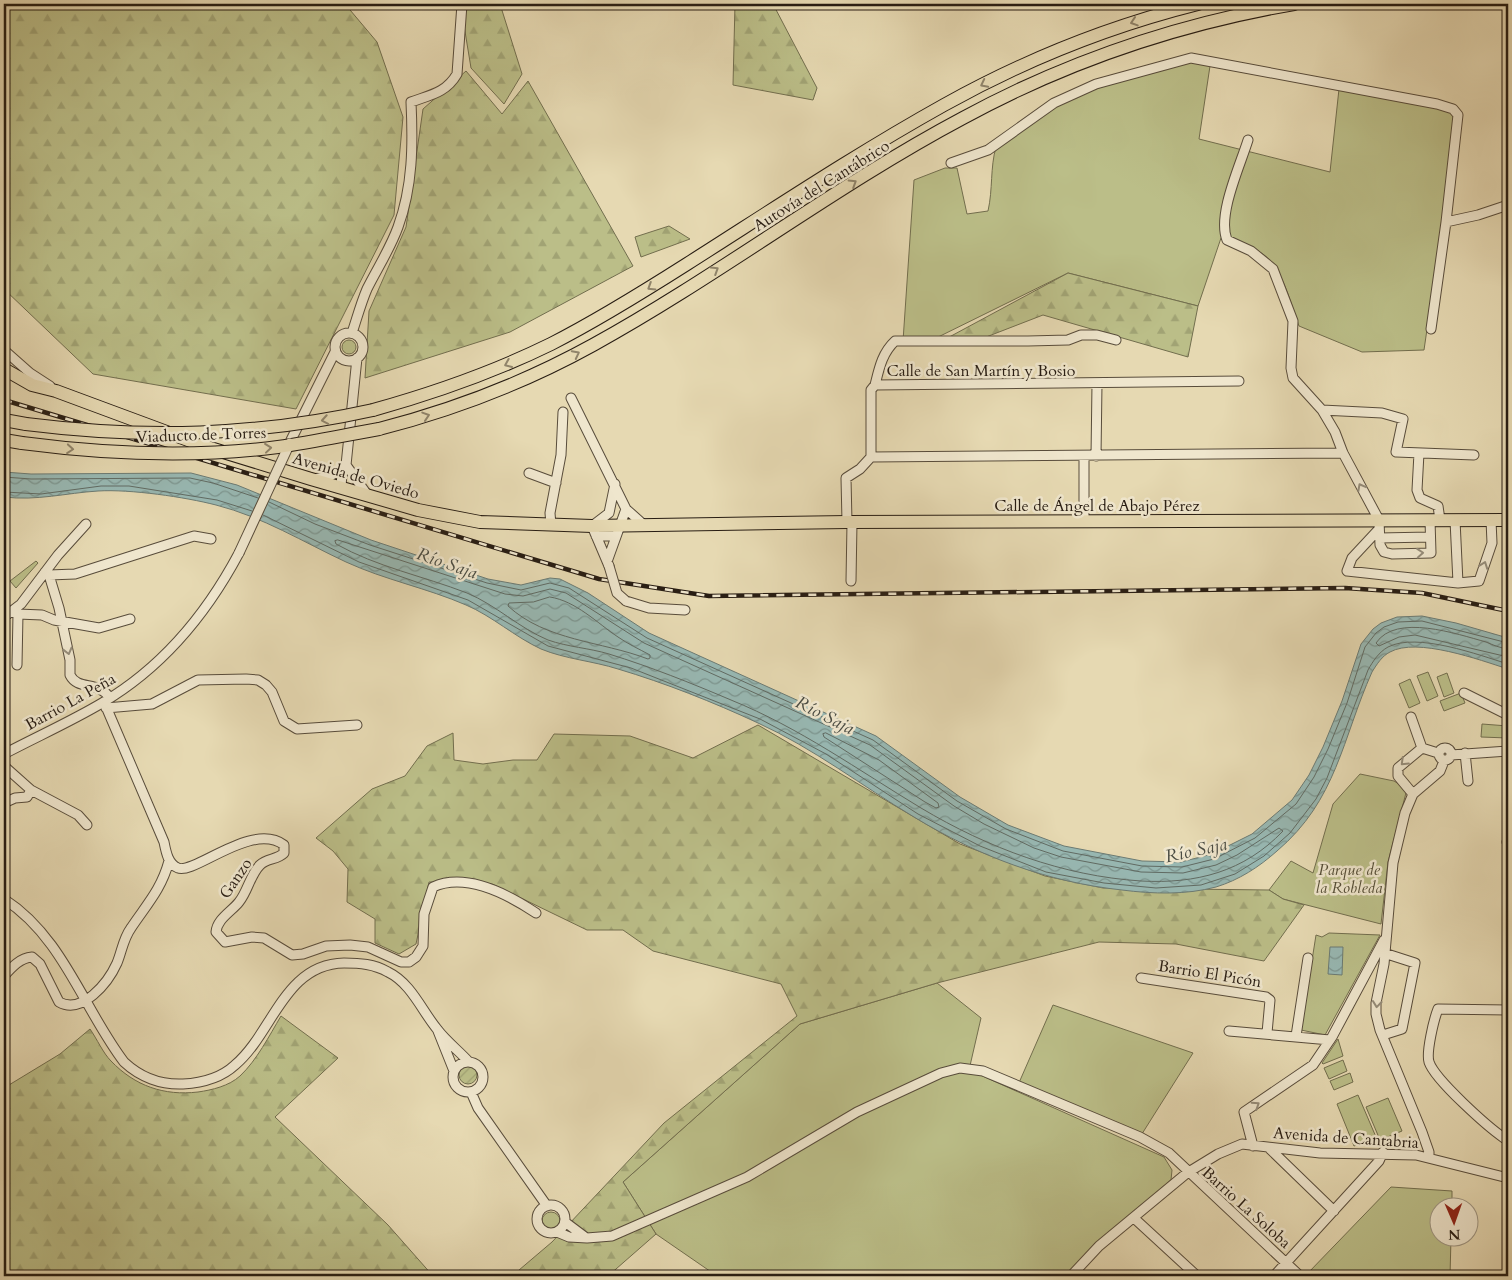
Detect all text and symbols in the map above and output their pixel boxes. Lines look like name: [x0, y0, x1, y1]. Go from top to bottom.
one-way arrow: [1130, 17, 1139, 27]
one-way arrow: [980, 78, 989, 88]
street label: Autovía del Cantábrico: [749, 135, 894, 237]
one-way arrow: [847, 180, 856, 190]
one-way arrow: [710, 267, 719, 277]
one-way arrow: [647, 280, 656, 290]
one-way arrow: [571, 350, 580, 360]
one-way arrow: [504, 357, 513, 368]
street label: Calle de San Martín y Bosio: [887, 360, 1076, 382]
one-way arrow: [421, 411, 430, 421]
one-way arrow: [321, 414, 330, 424]
street label: Viaducto de Torres: [135, 422, 267, 448]
one-way arrow: [67, 443, 75, 454]
one-way arrow: [264, 443, 272, 454]
street label: Avenida de Oviedo: [290, 447, 422, 505]
one-way arrow: [1357, 483, 1367, 492]
street label: Calle de Ángel de Abajo Pérez: [994, 495, 1200, 517]
water label: Río Saja: [413, 541, 481, 585]
one-way arrow: [1416, 548, 1424, 559]
one-way arrow: [1478, 562, 1488, 570]
one-way arrow: [62, 647, 73, 656]
street label: Barrio La Peña: [21, 668, 120, 736]
water label: Río Saja: [791, 690, 858, 741]
one-way arrow: [1401, 756, 1410, 765]
water label: Río Saja: [1163, 832, 1229, 869]
street label: Ganzo: [214, 854, 258, 903]
park label: Parque de la Robleda: [1316, 859, 1382, 899]
street label: Barrio El Picón: [1157, 955, 1263, 993]
one-way arrow: [1371, 1000, 1382, 1008]
one-way arrow: [1251, 1101, 1260, 1111]
street label: Avenida de Cantabria: [1272, 1122, 1420, 1154]
street label: Barrio La Soloba: [1197, 1162, 1296, 1254]
north arrow: [1430, 1198, 1480, 1248]
text: N: [1448, 1225, 1461, 1244]

